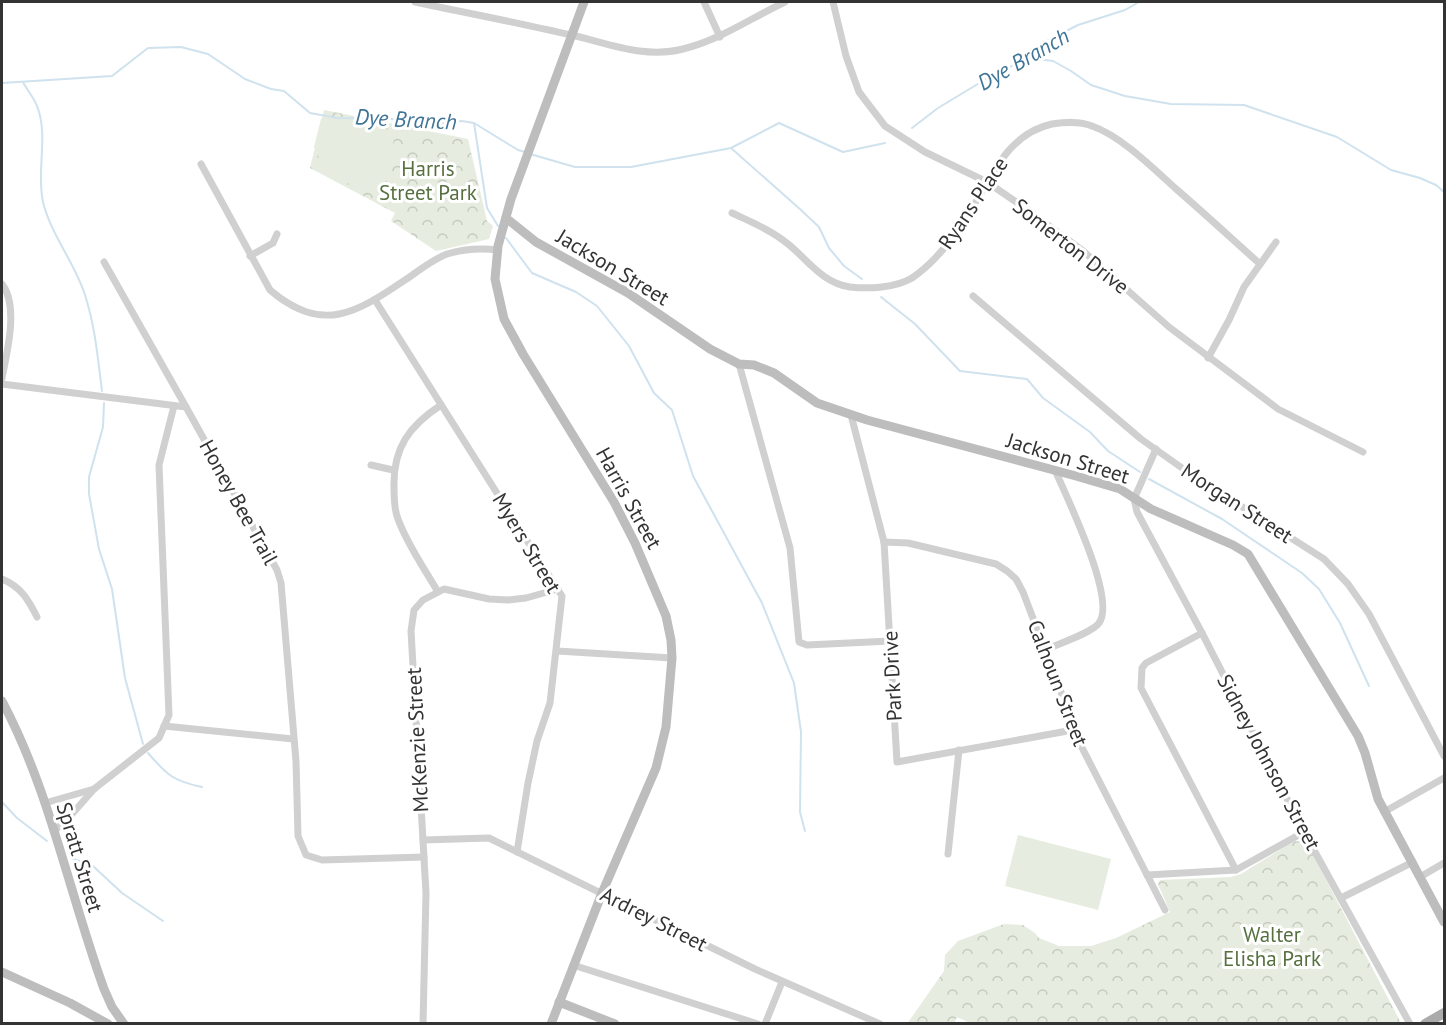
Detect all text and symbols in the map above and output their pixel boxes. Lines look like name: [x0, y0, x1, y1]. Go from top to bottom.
water label: Dye Branch: [972, 21, 1074, 97]
water label: Dye Branch: [355, 102, 457, 136]
street label: Ryans Place: [932, 152, 1014, 254]
park label: Harris Street Park: [379, 155, 477, 206]
street label: Somerton Drive: [1007, 192, 1135, 300]
street label: Jackson Street: [551, 222, 674, 311]
street label: Jackson Street: [1002, 426, 1133, 489]
street label: Honey Bee Trail: [194, 435, 284, 569]
street label: Harris Street: [590, 442, 668, 554]
street label: Morgan Street: [1176, 457, 1298, 549]
street label: Myers Street: [487, 488, 567, 598]
street label: Calhoun Street: [1022, 616, 1094, 750]
street label: Park Drive: [876, 630, 908, 722]
street label: McKenzie Street: [400, 667, 434, 813]
street label: Sidney Johnson Street: [1211, 669, 1327, 855]
street label: Spratt Street: [50, 799, 110, 915]
street label: Ardrey Street: [596, 881, 712, 957]
park label: Walter Elisha Park: [1223, 921, 1321, 972]

